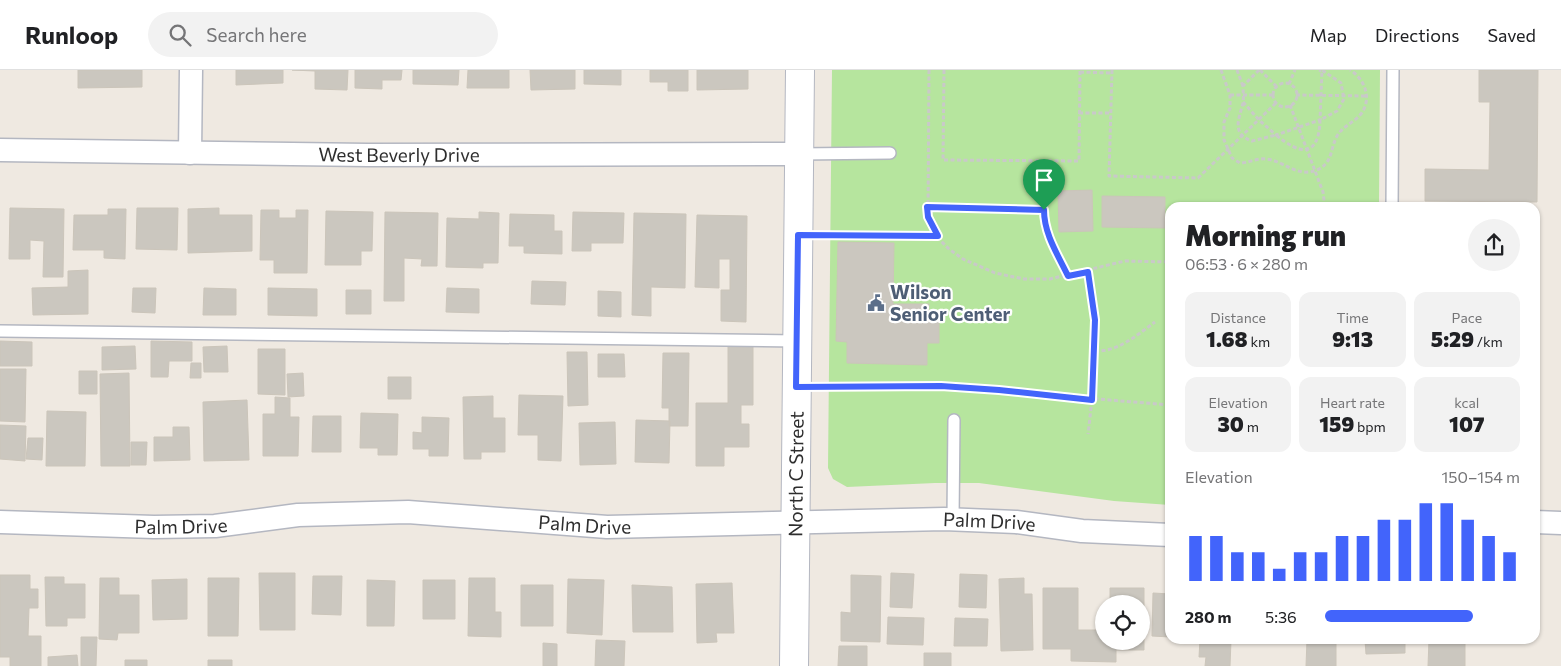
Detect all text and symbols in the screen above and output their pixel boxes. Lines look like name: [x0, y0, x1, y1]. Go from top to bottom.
search box: [148, 12, 498, 57]
text: Runloop: [25, 20, 118, 49]
icon: search: [166, 21, 194, 49]
text: Search here: [206, 23, 307, 46]
text: Map: [1310, 24, 1347, 46]
text: Directions: [1375, 24, 1459, 46]
text: Saved: [1487, 24, 1536, 46]
street label: West Beverly Drive: [318, 142, 480, 166]
pin: [1023, 159, 1065, 210]
icon: arrive: [1030, 166, 1058, 194]
text: Morning run: [1185, 218, 1346, 252]
button: share: [1468, 219, 1520, 271]
text: 06:53 · 6 × 280 m: [1185, 254, 1308, 273]
place label: Wilson Senior Center: [890, 280, 1010, 325]
public building icon: Wilson Senior Center: [866, 293, 886, 313]
text: Distance: [1210, 309, 1266, 326]
text: Time: [1336, 309, 1369, 326]
text: Pace: [1452, 309, 1482, 326]
text: 1.68: [1206, 326, 1248, 351]
text: 9:13: [1332, 326, 1373, 351]
text: 5:29: [1431, 326, 1474, 351]
text: km: [1248, 333, 1270, 350]
text: /km: [1474, 333, 1503, 350]
text: Elevation: [1209, 394, 1268, 411]
text: Heart rate: [1320, 394, 1385, 411]
text: kcal: [1454, 394, 1479, 411]
street label: North C Street: [783, 411, 808, 537]
text: 30: [1217, 411, 1244, 436]
text: 159: [1319, 411, 1354, 436]
text: 107: [1449, 411, 1485, 436]
text: m: [1244, 418, 1259, 435]
text: bpm: [1354, 418, 1386, 435]
text: Elevation: [1185, 467, 1253, 486]
text: 150–154 m: [1441, 467, 1520, 486]
street label: Palm Drive: [943, 507, 1037, 536]
street label: Palm Drive: [538, 510, 631, 538]
street label: Palm Drive: [134, 512, 229, 538]
map controls: [1095, 595, 1150, 650]
button: locate: [1095, 595, 1150, 650]
text: 280 m: [1185, 607, 1232, 626]
text: 5:36: [1265, 607, 1297, 626]

